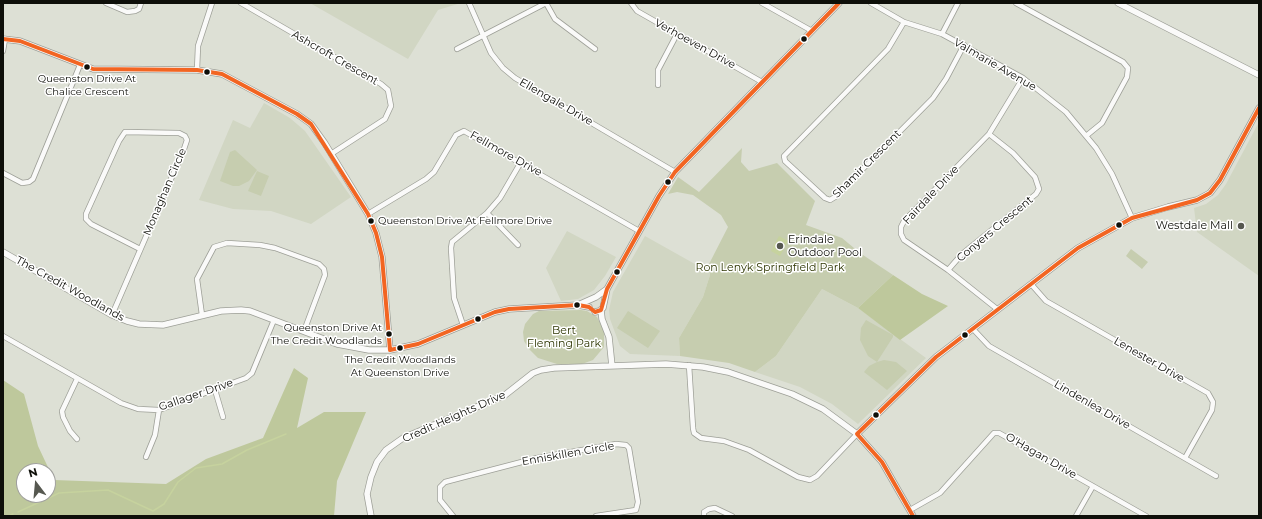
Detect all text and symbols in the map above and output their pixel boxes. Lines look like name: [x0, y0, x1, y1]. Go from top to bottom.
street label: Verhoeven Drive: [652, 16, 738, 72]
street label: Ashcroft Crescent: [289, 28, 381, 88]
unlabelled marker: [799, 34, 809, 44]
street label: Valmarie Avenue: [951, 36, 1039, 94]
marker: Queenston Drive At Chalice Crescent: [82, 62, 92, 72]
unlabelled marker: [202, 67, 212, 77]
place label: Queenston Drive At Chalice Crescent: [38, 73, 136, 96]
street label: Ellengale Drive: [517, 76, 595, 128]
street label: Shamir Crescent: [830, 127, 904, 201]
street label: Fellmore Drive: [468, 129, 544, 179]
street label: Monaghan Circle: [141, 146, 189, 238]
street label: Fairdale Drive: [900, 163, 962, 227]
unlabelled marker: [663, 177, 673, 187]
street label: Conyers Crescent: [954, 193, 1036, 265]
place label: Queenston Drive At Fellmore Drive: [378, 215, 552, 227]
marker: Queenston Drive At Fellmore Drive: [366, 216, 376, 226]
place label: Westdale Mall: [1156, 219, 1233, 233]
unlabelled marker: [1114, 220, 1124, 230]
marker: Westdale Mall: [1236, 221, 1246, 231]
place label: Erindale Outdoor Pool: [788, 233, 862, 259]
marker: Erindale Outdoor Pool: [775, 241, 785, 251]
street label: The Credit Woodlands: [13, 254, 127, 324]
park label: Ron Lenyk Springfield Park: [695, 261, 845, 275]
unlabelled marker: [612, 267, 622, 277]
unlabelled marker: [572, 300, 582, 310]
unlabelled marker: [473, 314, 483, 324]
place label: Queenston Drive At The Credit Woodlands: [271, 322, 382, 346]
park label: Bert Fleming Park: [527, 324, 601, 350]
marker: Queenston Drive At The Credit Woodlands: [384, 329, 394, 339]
unlabelled marker: [960, 330, 970, 340]
street label: Lenester Drive: [1111, 334, 1187, 386]
marker: The Credit Woodlands At Queenston Drive: [395, 343, 405, 353]
place label: The Credit Woodlands At Queenston Drive: [344, 354, 456, 378]
street label: Gallager Drive: [157, 376, 235, 414]
street label: Lindenlea Drive: [1051, 378, 1133, 432]
street label: Credit Heights Drive: [400, 388, 508, 446]
unlabelled marker: [871, 410, 881, 420]
street label: O'Hagan Drive: [1003, 430, 1079, 482]
street label: Enniskillen Circle: [521, 439, 615, 469]
north arrow: [16, 463, 56, 503]
text: N: [27, 464, 39, 480]

